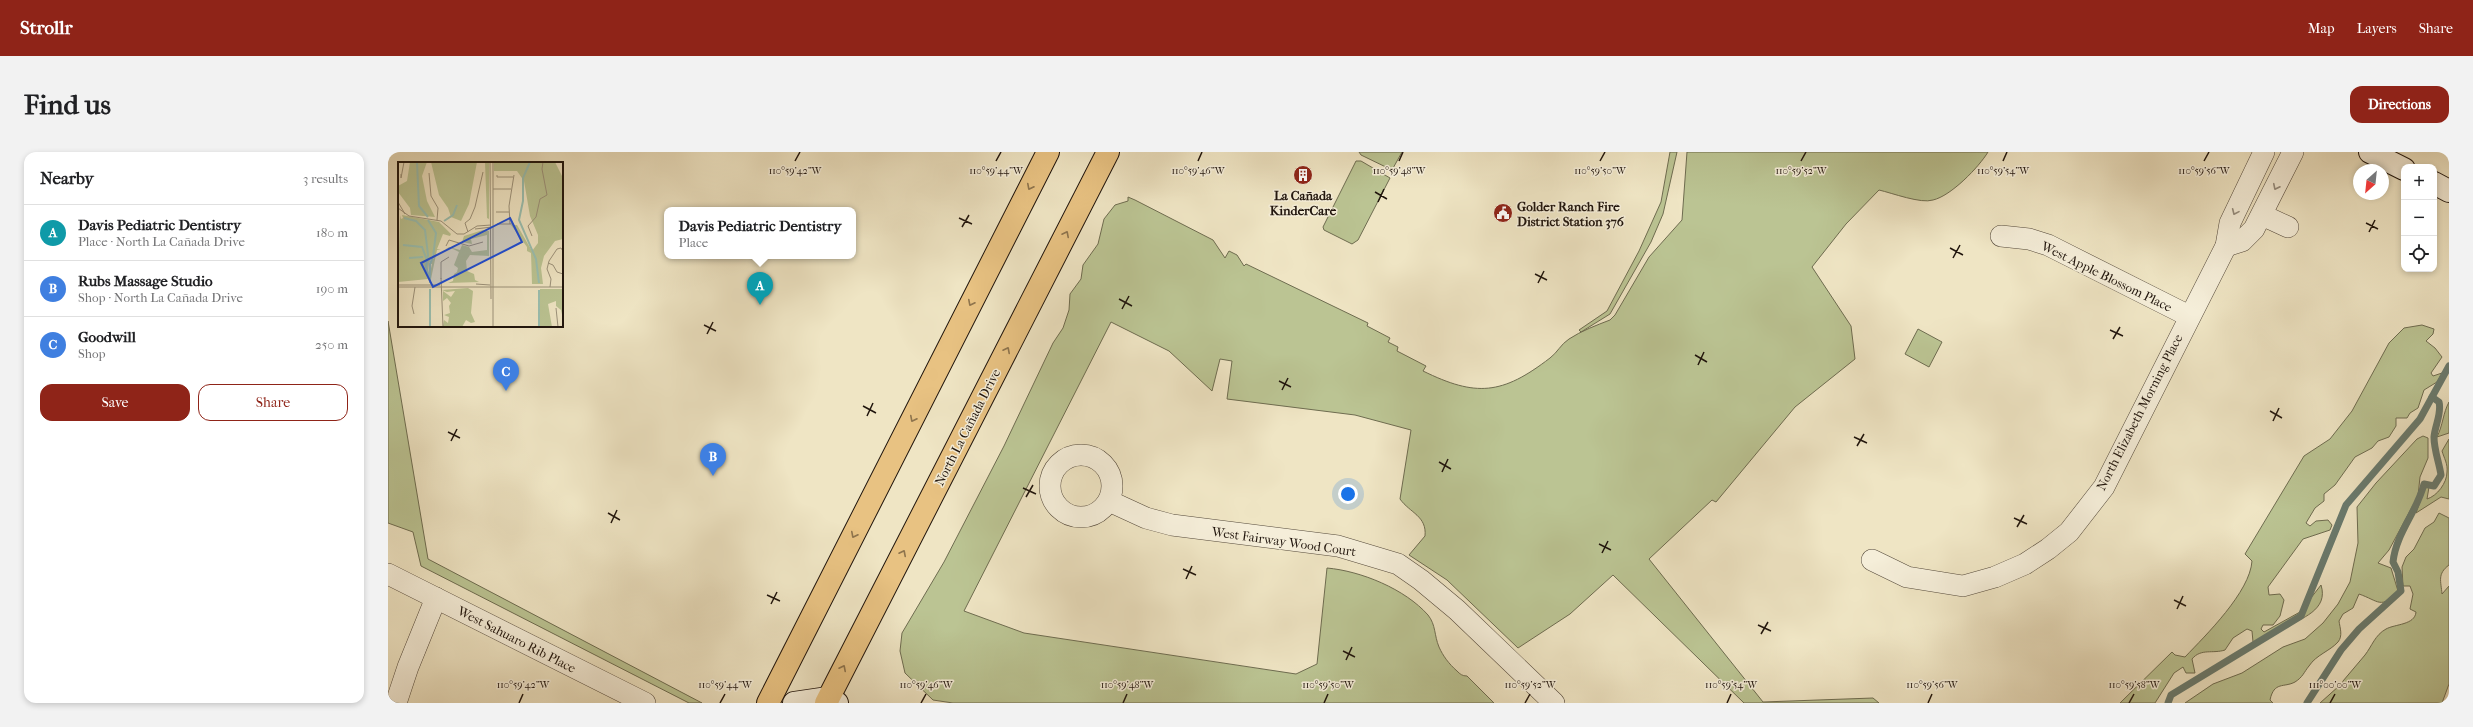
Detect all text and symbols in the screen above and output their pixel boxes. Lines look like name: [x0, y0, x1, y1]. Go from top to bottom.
text: Strollr: [20, 17, 73, 39]
text: Map: [2308, 20, 2335, 37]
text: Layers: [2357, 20, 2397, 37]
text: Share: [2419, 20, 2453, 37]
button: Directions: [2350, 86, 2449, 123]
text: Find us: [24, 88, 111, 121]
inset map: [398, 162, 563, 327]
building icon: La Cañada KinderCare: [1292, 164, 1314, 186]
north arrow: [2353, 164, 2389, 200]
map controls: [2401, 164, 2437, 272]
button: +: [2401, 164, 2437, 200]
text: 110°59'42"W: [769, 165, 823, 177]
text: 110°59'44"W: [969, 165, 1024, 177]
text: 110°59'46"W: [1172, 165, 1226, 177]
text: 110°59'48"W: [1373, 165, 1426, 177]
text: 110°59'50"W: [1574, 165, 1627, 177]
text: 110°59'52"W: [1775, 165, 1828, 177]
text: 110°59'54"W: [1977, 165, 2030, 177]
text: 110°59'56"W: [2178, 165, 2231, 177]
text: Nearby: [40, 168, 94, 188]
text: 3 results: [303, 171, 348, 186]
one-way arrow: [1027, 183, 1035, 190]
one-way arrow: [2273, 183, 2281, 190]
place label: La Cañada KinderCare: [1270, 188, 1337, 218]
place label: Golder Ranch Fire District Station 376: [1517, 199, 1625, 230]
button: −: [2401, 200, 2437, 236]
public building icon: Golder Ranch Fire District Station 376: [1492, 202, 1514, 224]
popup: [664, 207, 856, 259]
one-way arrow: [2232, 208, 2240, 216]
text: Davis Pediatric Dentistry: [78, 216, 241, 234]
text: Davis Pediatric Dentistry: [679, 217, 841, 235]
text: A: [49, 225, 57, 240]
text: 180 m: [316, 225, 348, 240]
one-way arrow: [1061, 231, 1069, 238]
text: Place · North La Cañada Drive: [78, 234, 245, 249]
text: Place: [679, 235, 708, 250]
button: locate: [2401, 236, 2437, 272]
street label: West Apple Blossom Place: [2038, 238, 2175, 315]
text: Rubs Massage Studio: [78, 272, 213, 290]
pin: A: [747, 272, 773, 305]
text: B: [49, 281, 57, 296]
text: 190 m: [316, 281, 348, 296]
text: Shop · North La Cañada Drive: [78, 290, 243, 305]
one-way arrow: [969, 299, 976, 306]
text: Goodwill: [78, 328, 136, 346]
street label: North Elizabeth Morning Place: [2093, 331, 2186, 493]
text: C: [49, 337, 57, 352]
text: 250 m: [315, 337, 348, 352]
text: Shop: [78, 346, 106, 361]
one-way arrow: [1002, 346, 1009, 354]
pin: C: [493, 358, 519, 391]
street label: North La Cañada Drive: [931, 366, 1004, 488]
button: Save: [40, 384, 190, 421]
button: Share: [198, 384, 348, 421]
one-way arrow: [910, 415, 918, 422]
pin: B: [700, 443, 726, 476]
your location: [1338, 484, 1358, 504]
street label: West Fairway Wood Court: [1210, 524, 1357, 559]
one-way arrow: [851, 530, 859, 538]
one-way arrow: [898, 549, 905, 557]
street label: West Sahuaro Rib Place: [454, 603, 579, 676]
one-way arrow: [839, 665, 846, 672]
text: 110°59'42"W: [497, 679, 551, 691]
text: 110°59'44"W: [698, 679, 753, 691]
text: 110°59'46"W: [900, 679, 954, 691]
text: 110°59'48"W: [1101, 679, 1154, 691]
text: 110°59'50"W: [1302, 679, 1355, 691]
text: 110°59'52"W: [1504, 679, 1557, 691]
text: 110°59'54"W: [1705, 679, 1758, 691]
text: 110°59'56"W: [1906, 679, 1959, 691]
text: 110°59'58"W: [2109, 679, 2161, 691]
text: 111°00'00"W: [2309, 679, 2362, 691]

